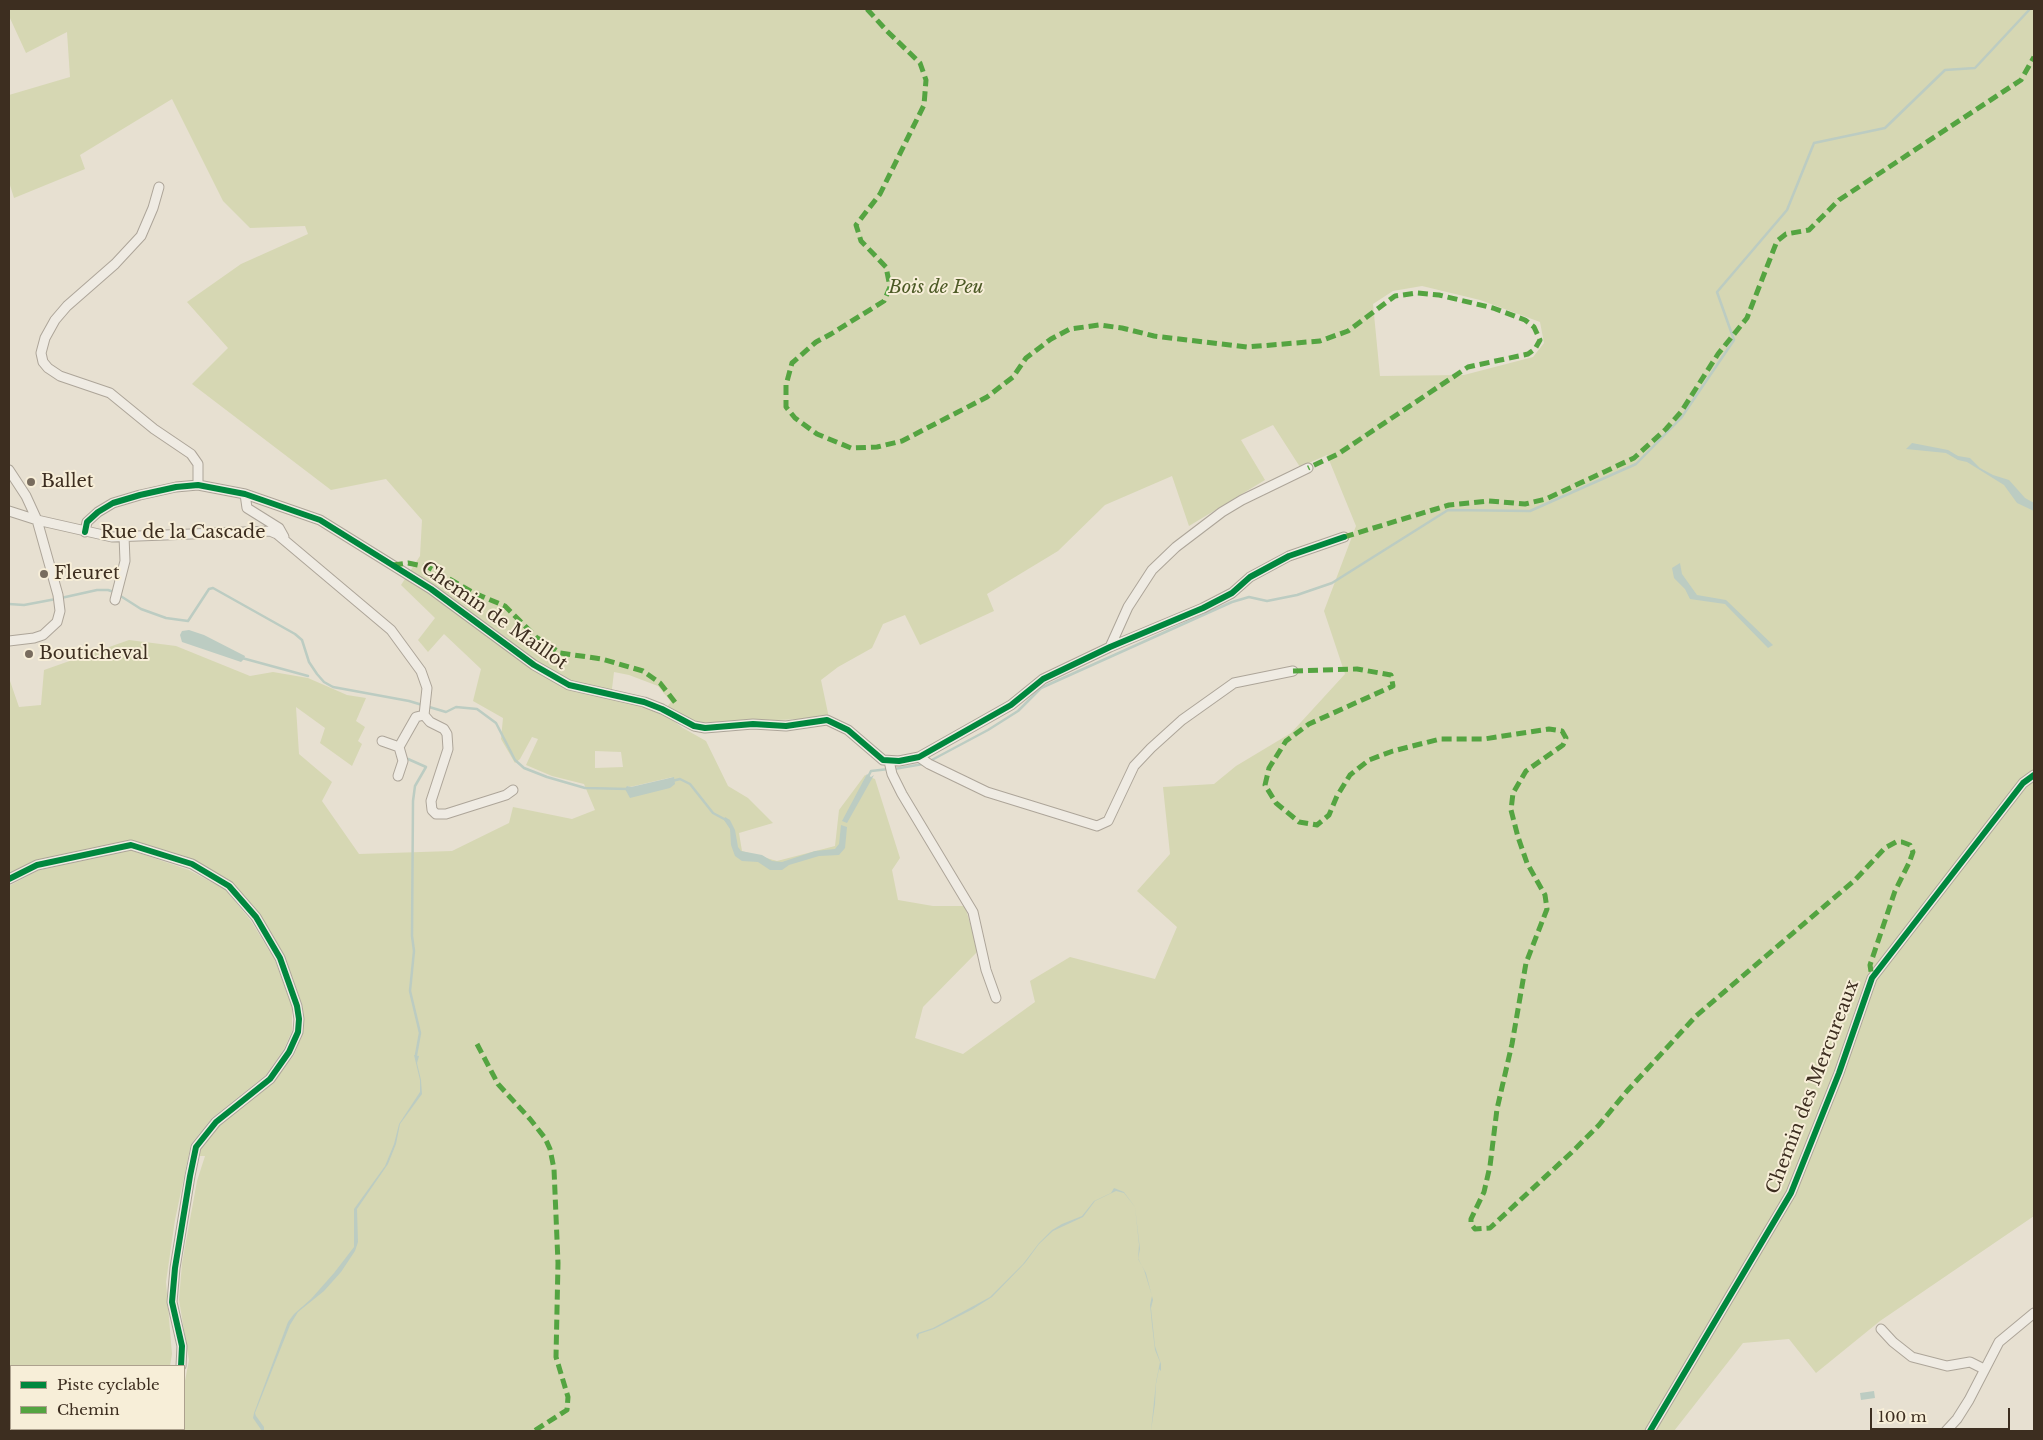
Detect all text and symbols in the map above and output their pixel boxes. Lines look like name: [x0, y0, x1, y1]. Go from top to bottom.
park label: Bois de Peu: [889, 277, 983, 299]
place label: Ballet: [41, 471, 94, 493]
marker: Ballet: [25, 476, 37, 488]
street label: Rue de la Cascade: [100, 522, 266, 544]
street label: Chemin de Maillot: [417, 557, 571, 675]
place label: Fleuret: [54, 563, 120, 585]
marker: Fleuret: [38, 568, 50, 580]
place label: Bouticheval: [39, 643, 148, 665]
marker: Bouticheval: [23, 648, 35, 660]
street label: Chemin des Mercureaux: [1762, 977, 1864, 1197]
legend: [10, 1365, 185, 1430]
text: Piste cyclable: [57, 1375, 160, 1394]
scale bar: [1873, 1398, 2013, 1430]
text: Chemin: [57, 1400, 120, 1419]
text: 100 m: [1878, 1407, 1927, 1426]

